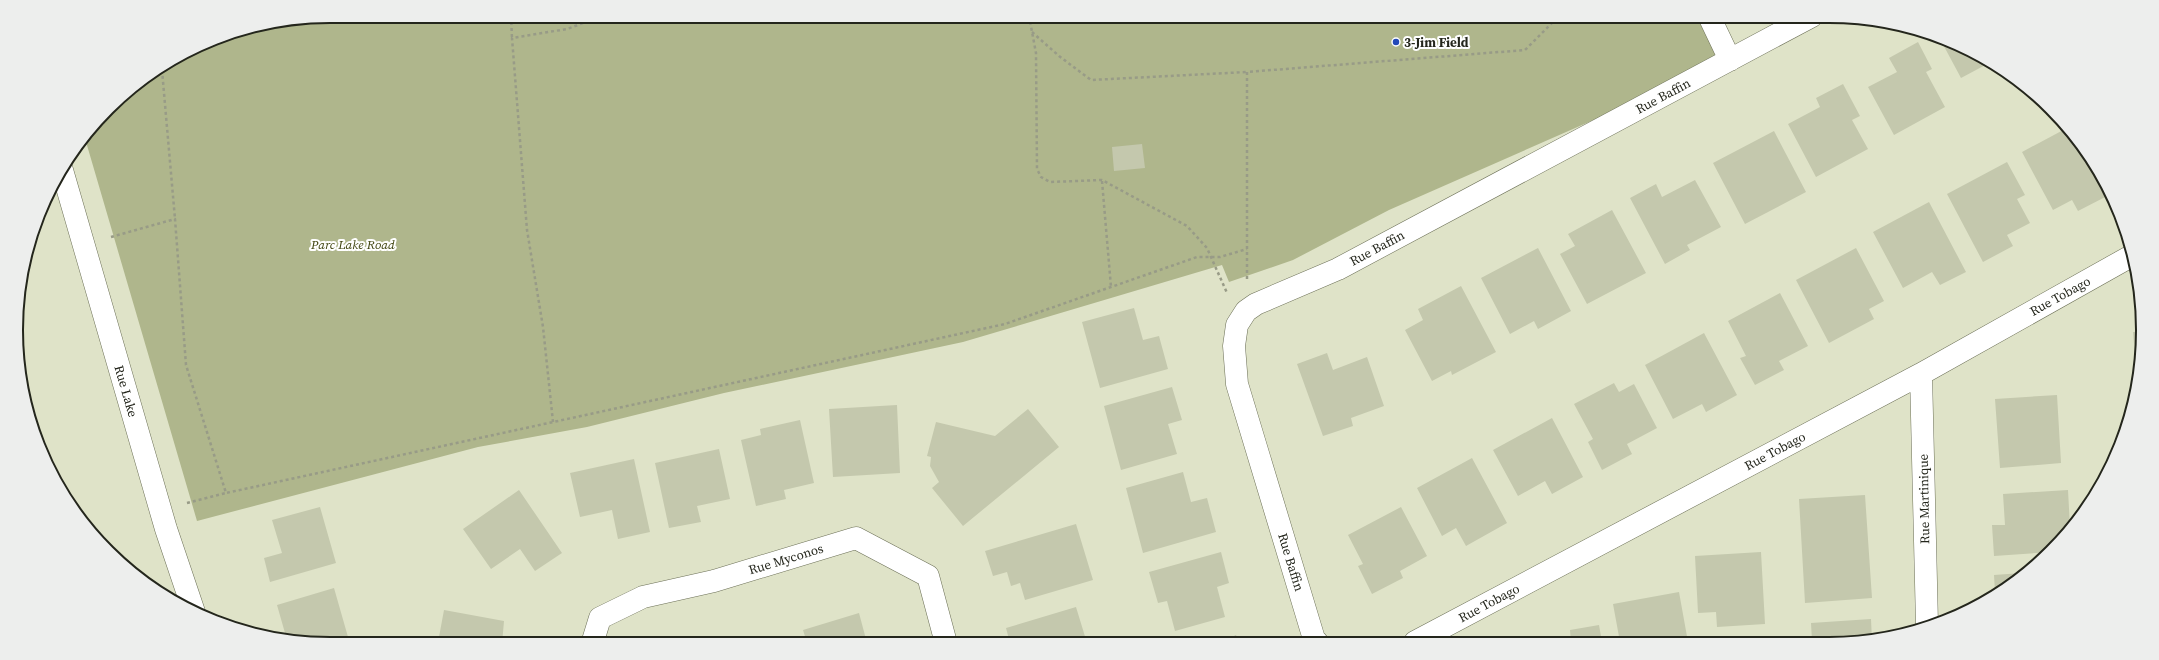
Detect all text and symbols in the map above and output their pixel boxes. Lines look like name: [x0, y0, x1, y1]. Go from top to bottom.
place label: 3-Jim Field: [1404, 34, 1469, 51]
marker: 3-Jim Field: [1391, 37, 1401, 47]
street label: Rue Baffin: [1633, 74, 1694, 118]
street label: Rue Baffin: [1347, 226, 1408, 270]
park label: Parc Lake Road: [310, 236, 395, 253]
street label: Rue Tobago: [2027, 272, 2093, 320]
street label: Rue Lake: [110, 363, 142, 419]
street label: Rue Tobago: [1741, 428, 1809, 474]
street label: Rue Martinique: [1915, 453, 1933, 544]
street label: Rue Baffin: [1274, 531, 1308, 593]
street label: Rue Myconos: [747, 539, 826, 578]
street label: Rue Tobago: [1455, 580, 1523, 626]

